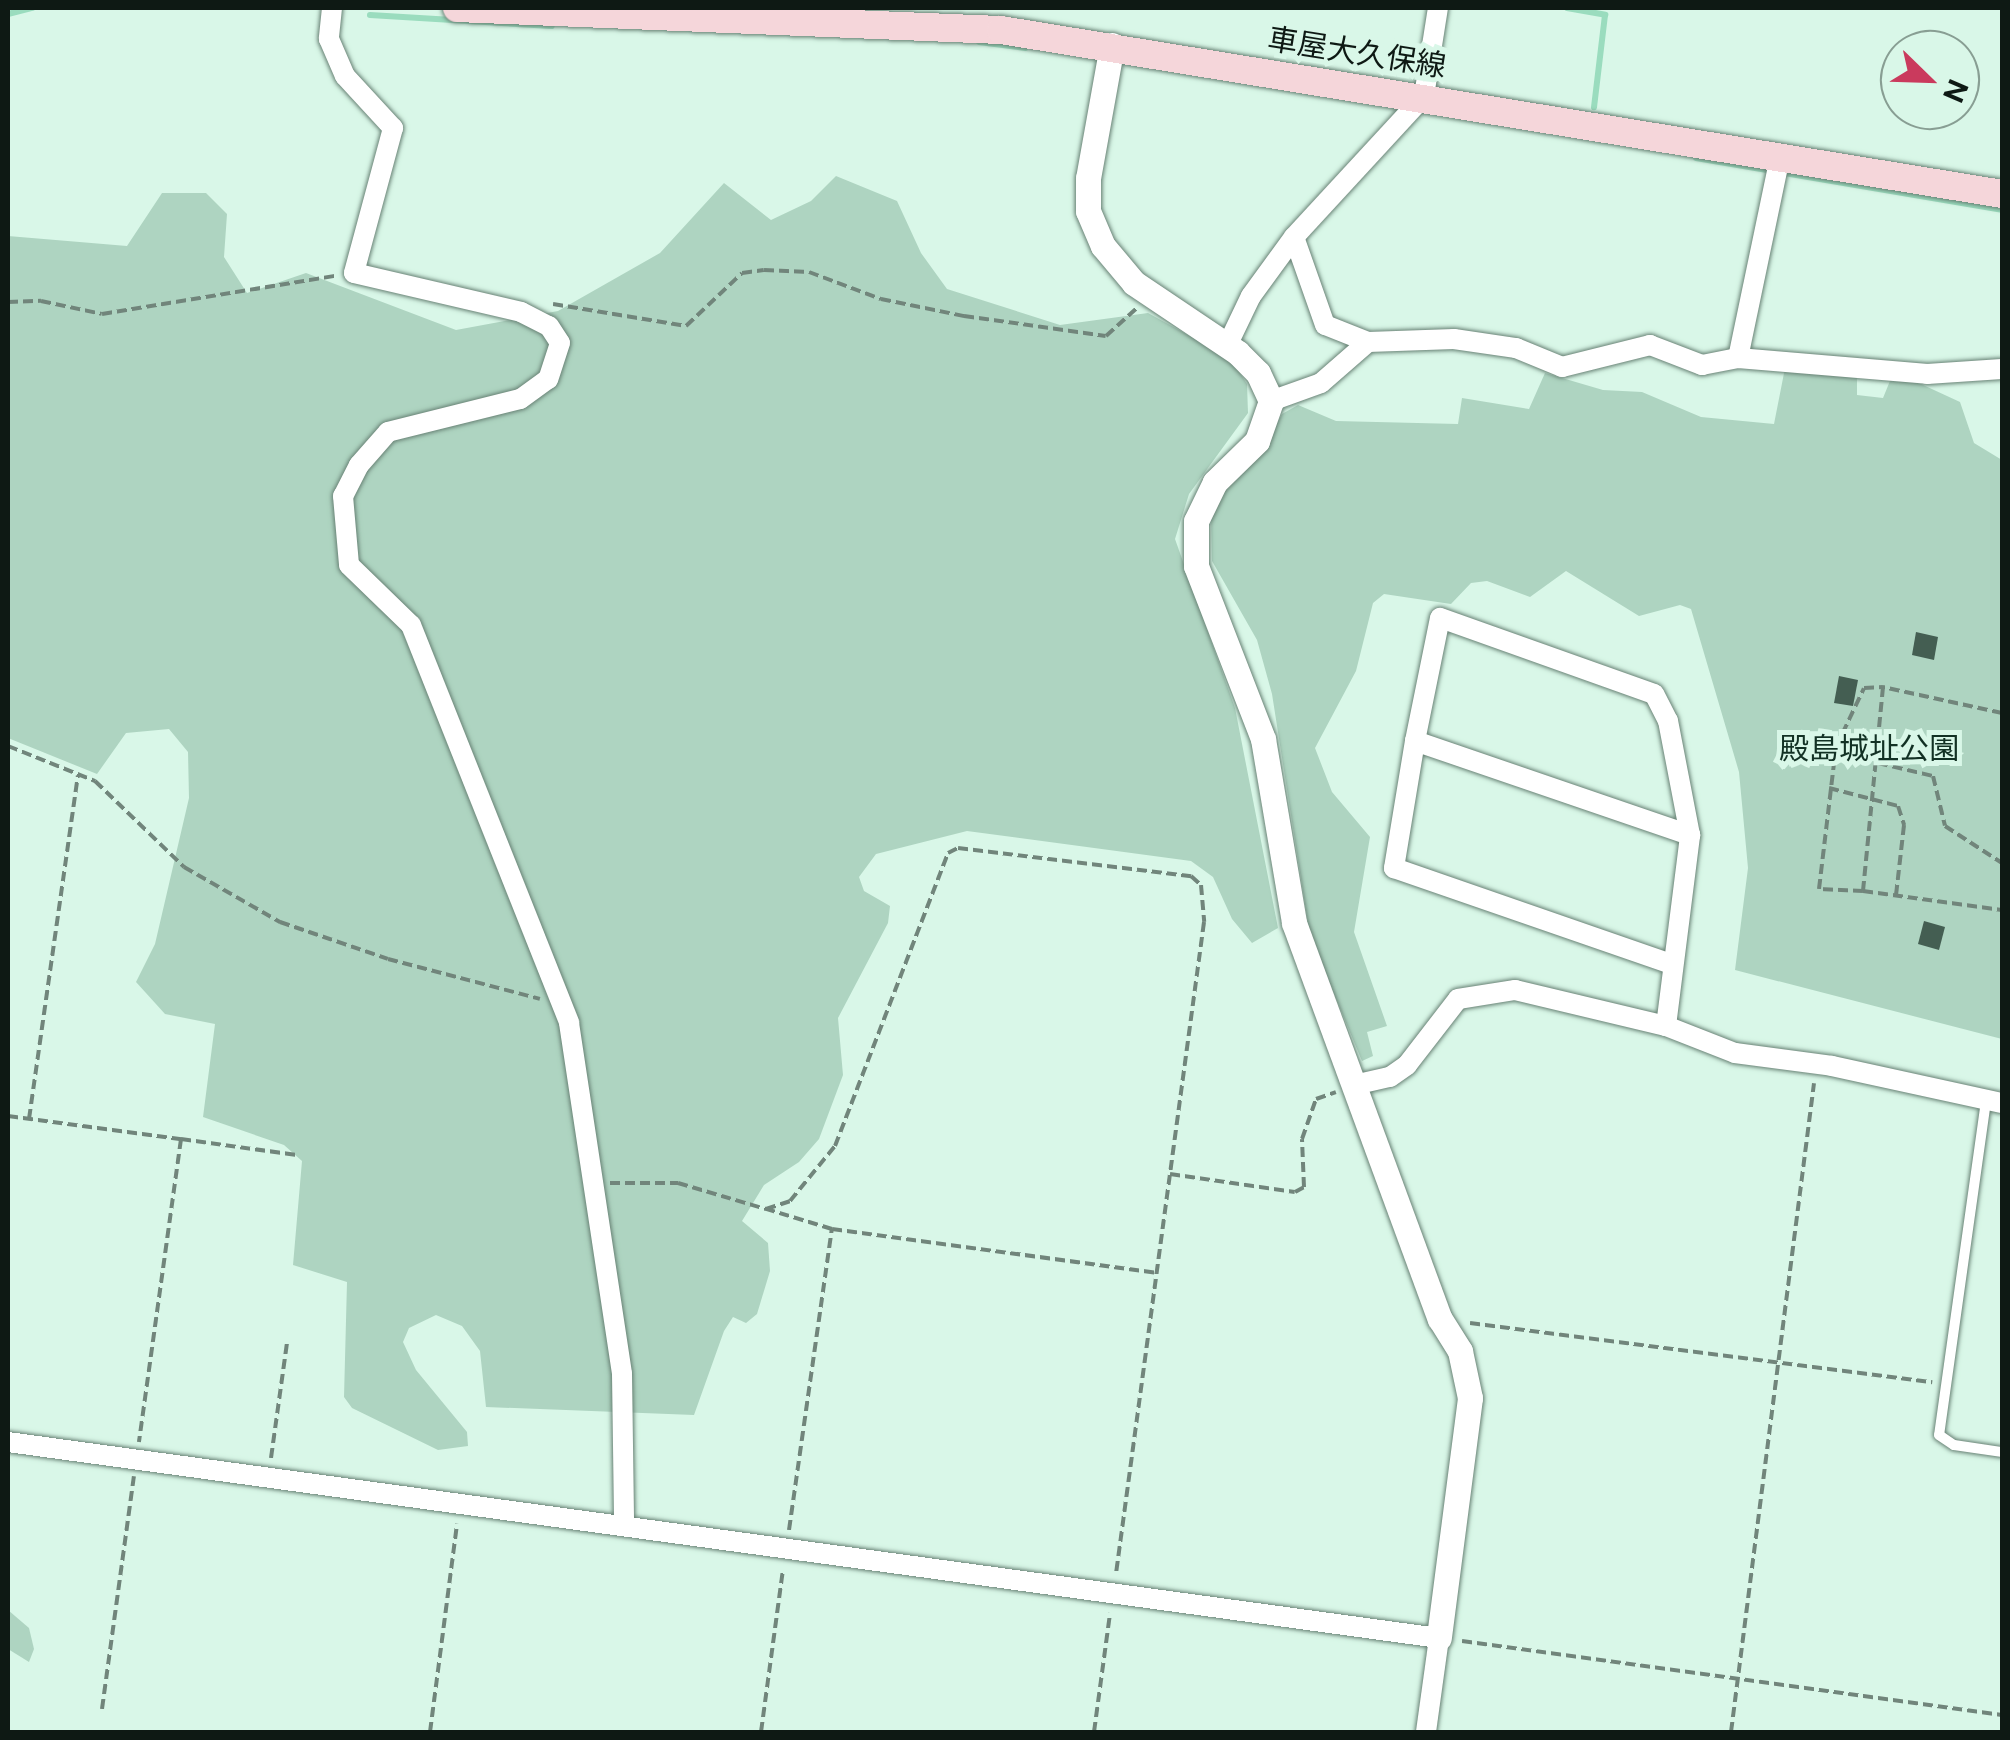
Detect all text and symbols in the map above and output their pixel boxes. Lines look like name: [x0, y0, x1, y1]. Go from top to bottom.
street label: 車屋大久保線: [1265, 20, 1449, 84]
north arrow: [1880, 30, 1980, 130]
text: N: [1937, 75, 1976, 108]
park label: 殿島城址公園: [1779, 730, 1959, 766]

